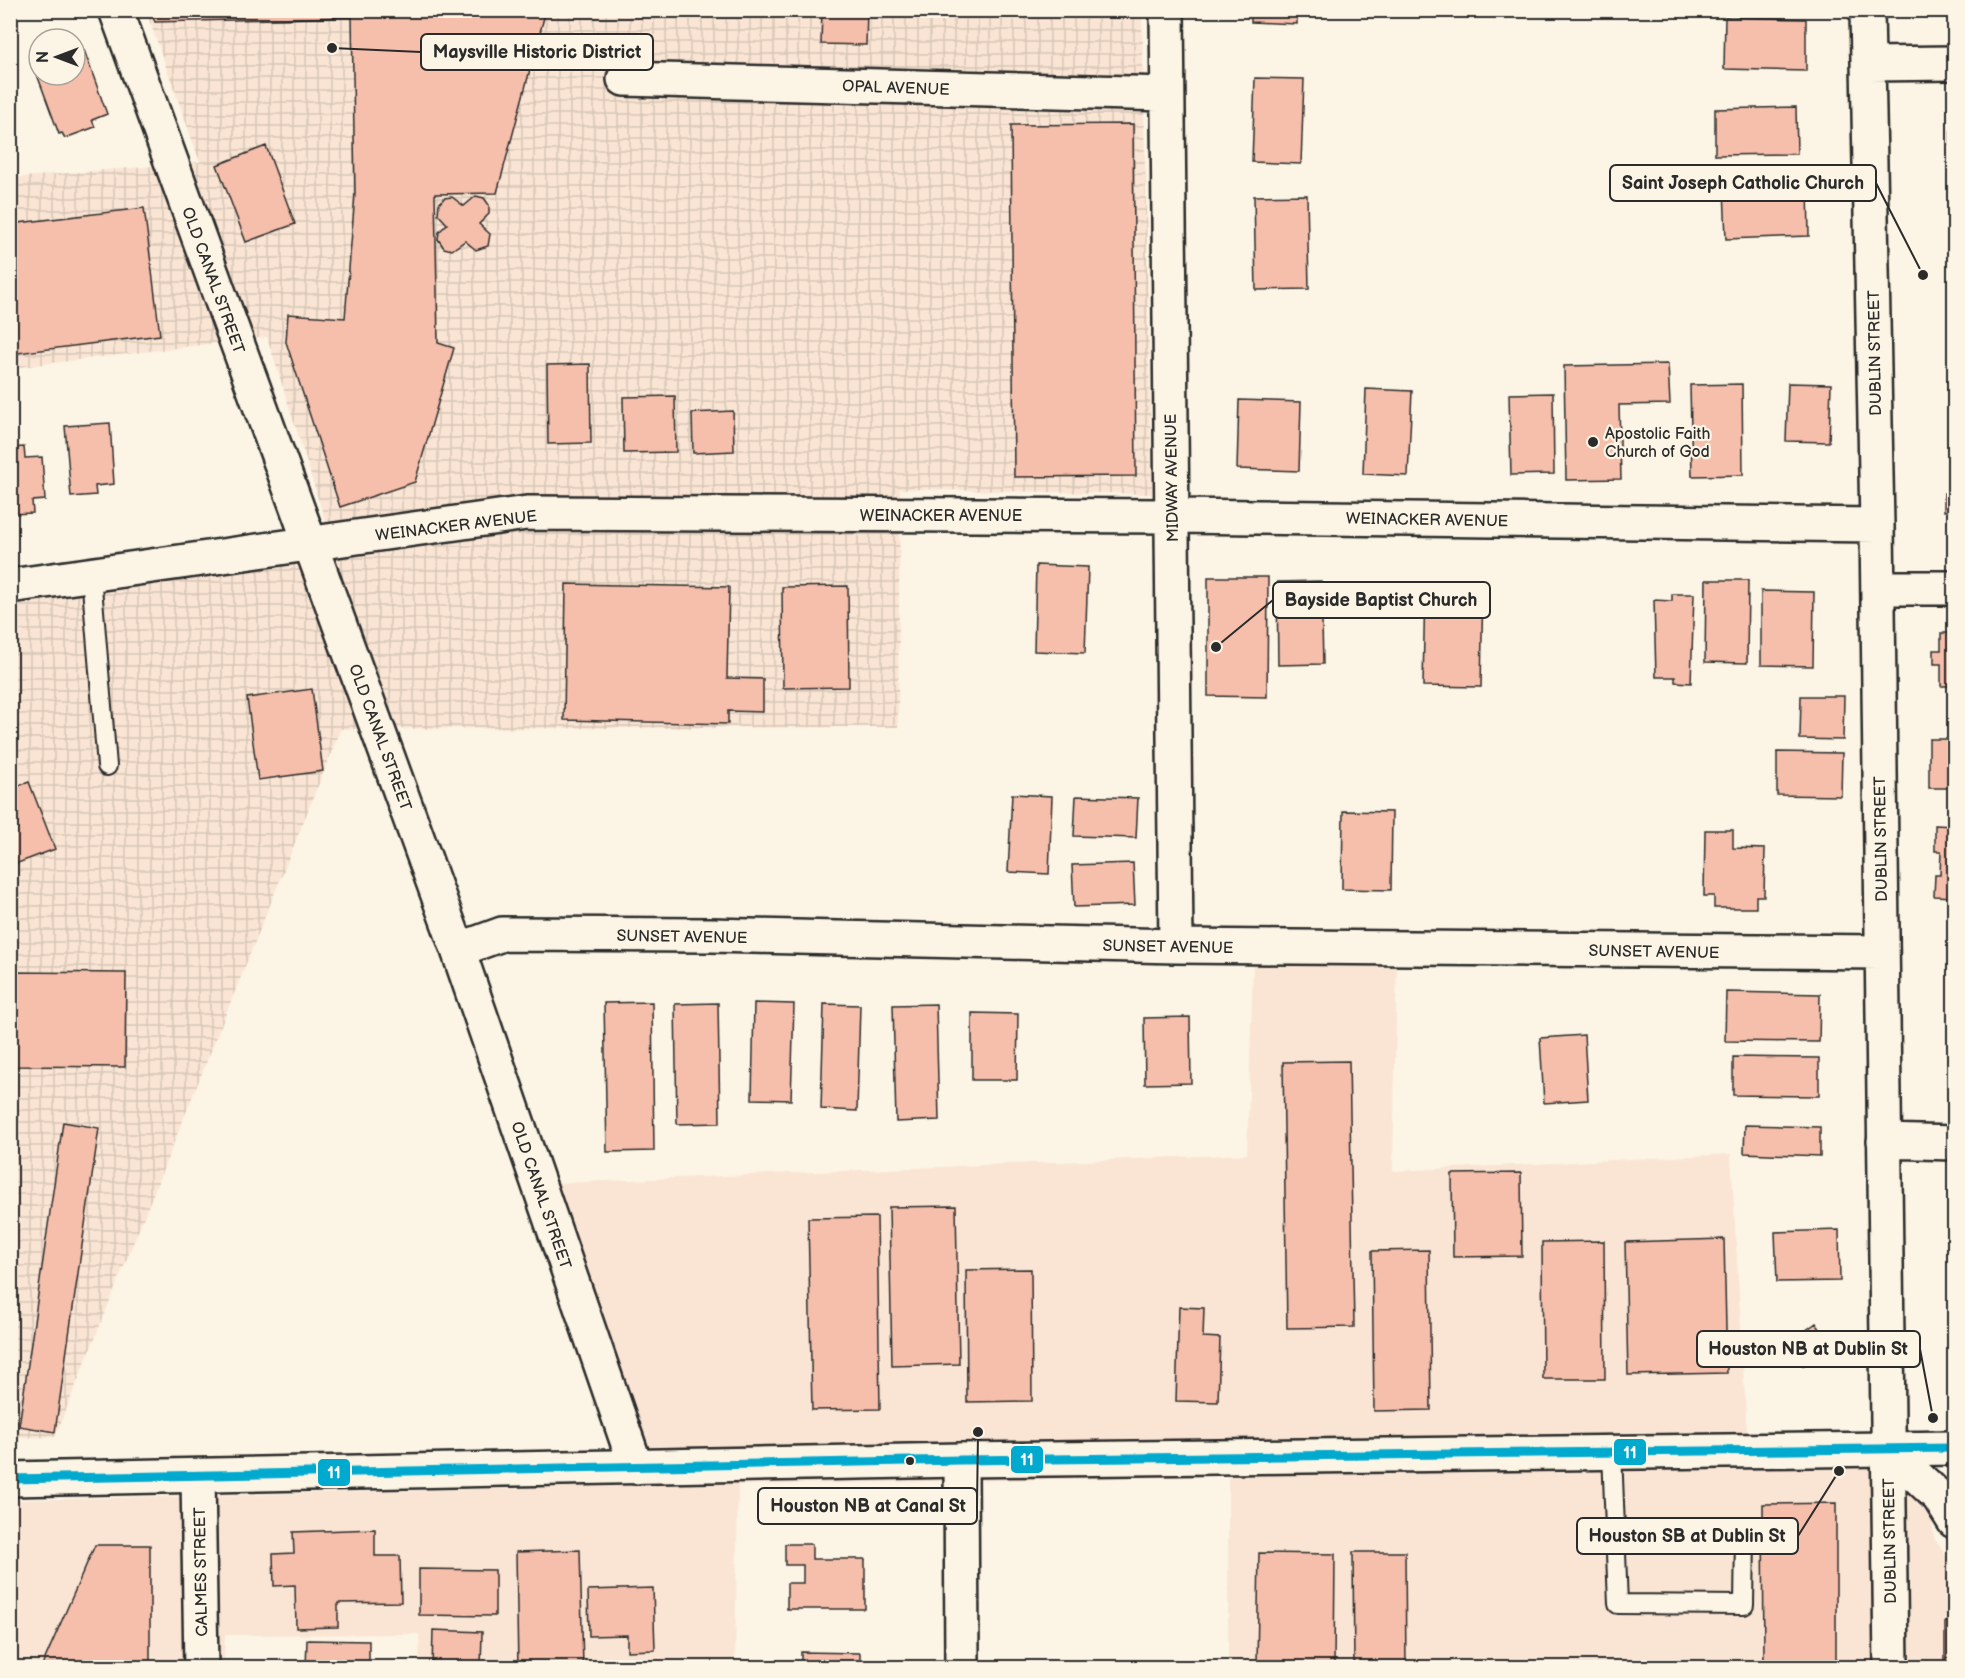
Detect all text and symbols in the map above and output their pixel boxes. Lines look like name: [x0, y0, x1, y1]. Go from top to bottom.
north arrow: [27, 27, 87, 87]
callout: Maysville Historic District: [421, 34, 653, 70]
text: Maysville Historic District: [433, 42, 641, 63]
text: N: [34, 51, 53, 63]
street label: OPAL AVENUE: [842, 77, 950, 100]
callout: Saint Joseph Catholic Church: [1610, 165, 1876, 201]
text: Saint Joseph Catholic Church: [1622, 173, 1864, 194]
street label: OLD CANAL STREET: [177, 205, 248, 357]
street label: DUBLIN STREET: [1865, 290, 1886, 416]
street label: MIDWAY AVENUE: [1162, 414, 1183, 542]
place label: Apostolic Faith Church of God: [1605, 425, 1710, 462]
marker: Apostolic Faith Church of God: [1586, 435, 1600, 449]
street label: WEINACKER AVENUE: [374, 507, 538, 546]
street label: WEINACKER AVENUE: [860, 507, 1022, 526]
street label: WEINACKER AVENUE: [1346, 510, 1508, 531]
callout: Bayside Baptist Church: [1273, 582, 1490, 618]
text: Bayside Baptist Church: [1285, 590, 1477, 611]
street label: OLD CANAL STREET: [344, 662, 415, 814]
street label: DUBLIN STREET: [1871, 776, 1892, 902]
street label: SUNSET AVENUE: [616, 927, 747, 948]
street label: SUNSET AVENUE: [1102, 937, 1233, 958]
street label: SUNSET AVENUE: [1588, 942, 1719, 963]
street label: OLD CANAL STREET: [506, 1119, 575, 1272]
callout: Houston NB at Dublin St: [1697, 1331, 1920, 1367]
text: Houston NB at Dublin St: [1708, 1339, 1908, 1360]
line badge: 11: [1613, 1438, 1647, 1466]
text: 11: [1623, 1444, 1637, 1463]
line badge: 11: [1010, 1445, 1044, 1474]
text: 11: [1020, 1451, 1034, 1470]
unlabelled marker: [904, 1455, 916, 1467]
line badge: 11: [317, 1458, 351, 1487]
text: 11: [327, 1464, 341, 1483]
street label: DUBLIN STREET: [1880, 1478, 1901, 1604]
callout: Houston NB at Canal St: [758, 1488, 977, 1524]
text: Houston NB at Canal St: [770, 1496, 966, 1517]
street label: CALMES STREET: [191, 1507, 212, 1637]
callout: Houston SB at Dublin St: [1577, 1518, 1798, 1554]
text: Houston SB at Dublin St: [1588, 1526, 1786, 1547]

